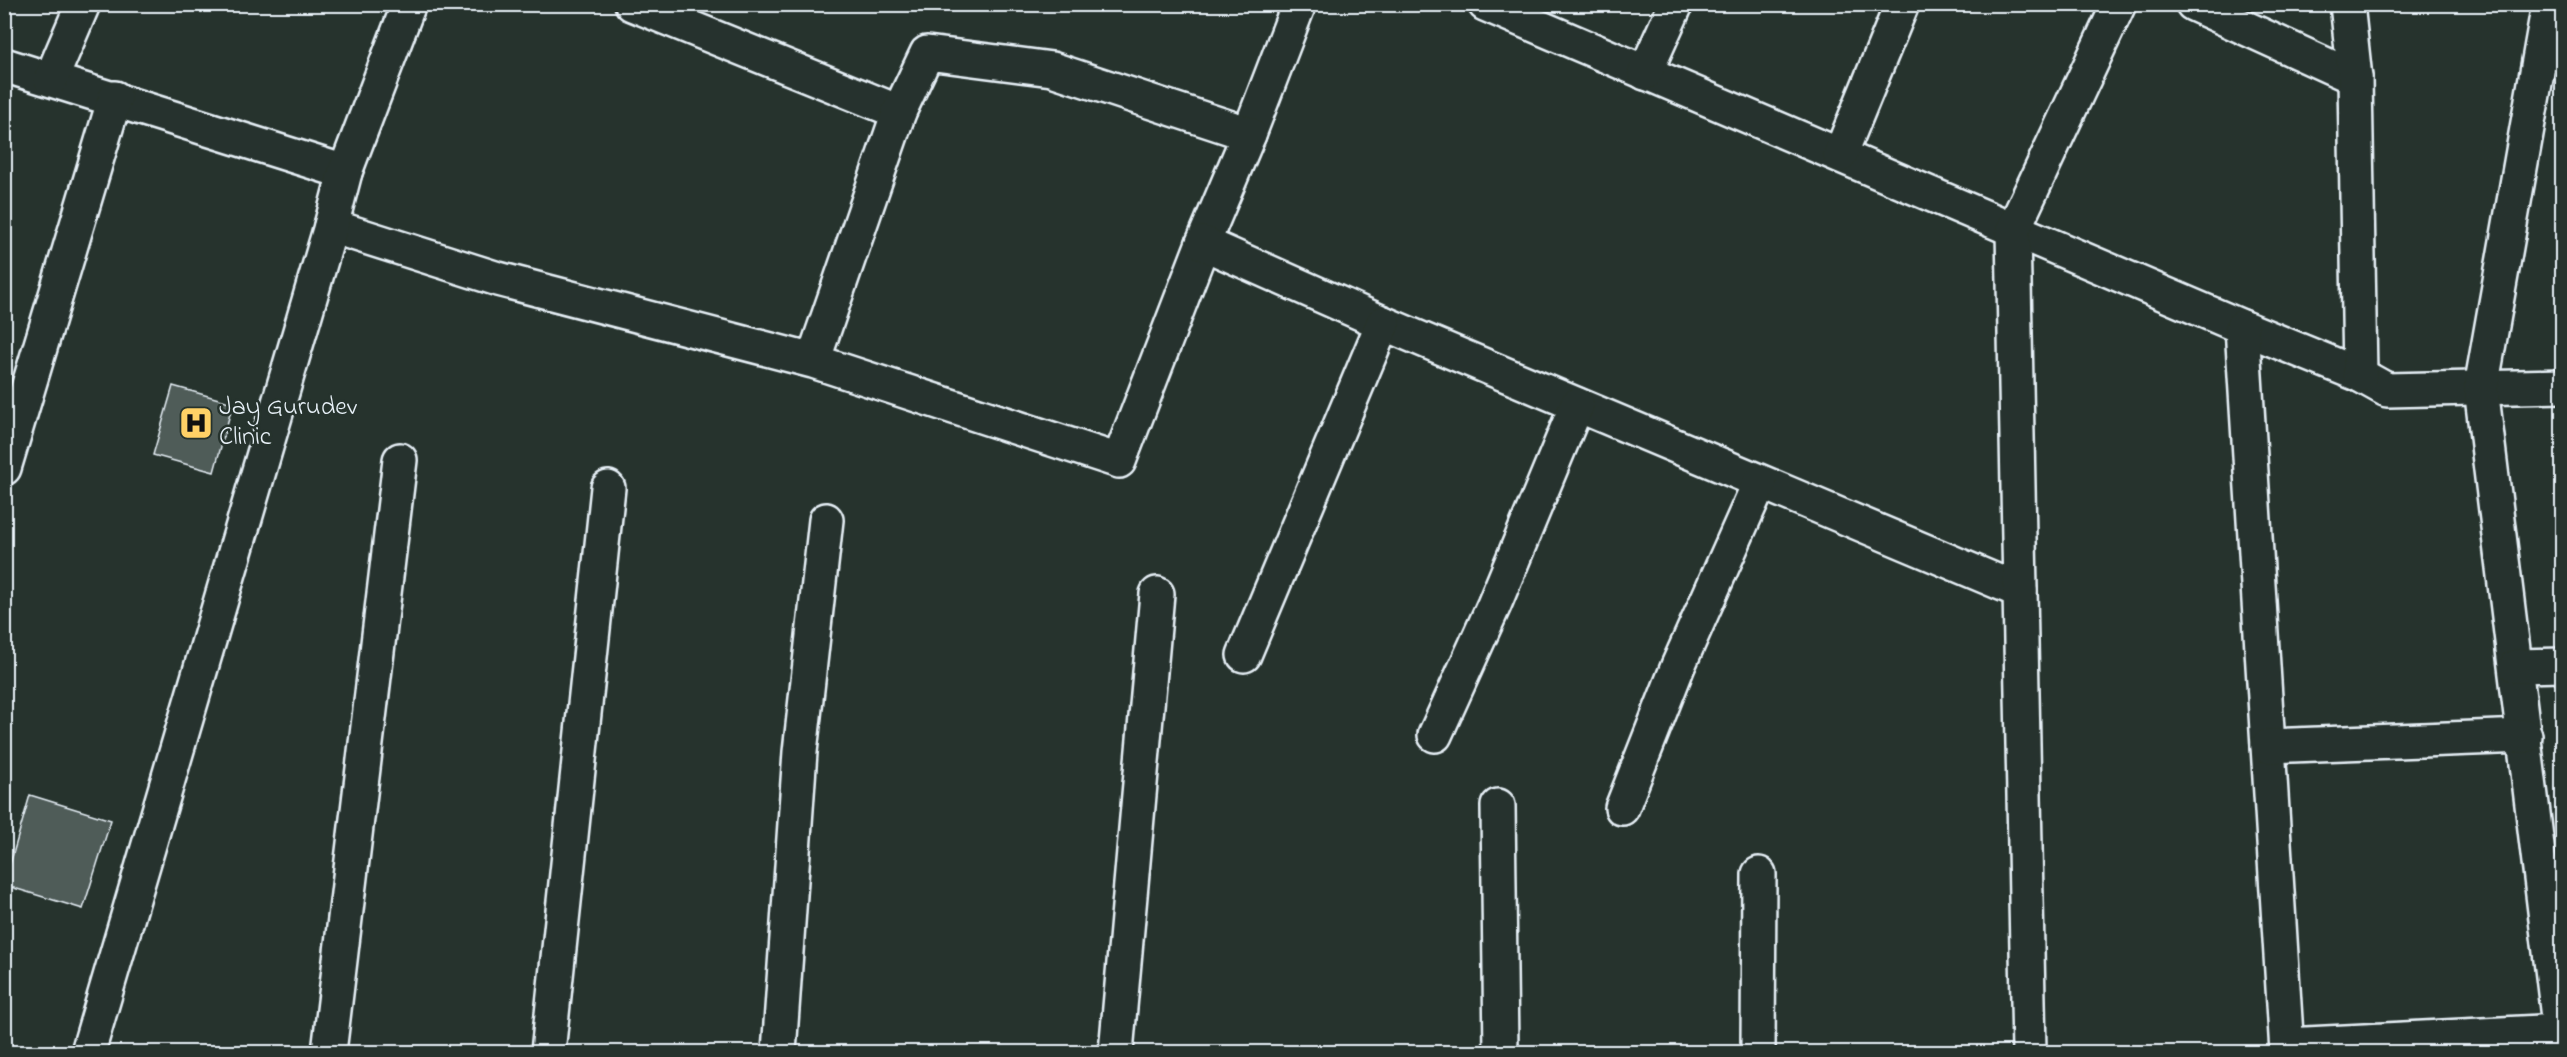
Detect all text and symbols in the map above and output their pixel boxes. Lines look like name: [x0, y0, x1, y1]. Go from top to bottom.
place label: Jay Gurudev Clinic: [219, 389, 358, 457]
hospital icon: Jay Gurudev Clinic: [178, 405, 214, 441]

